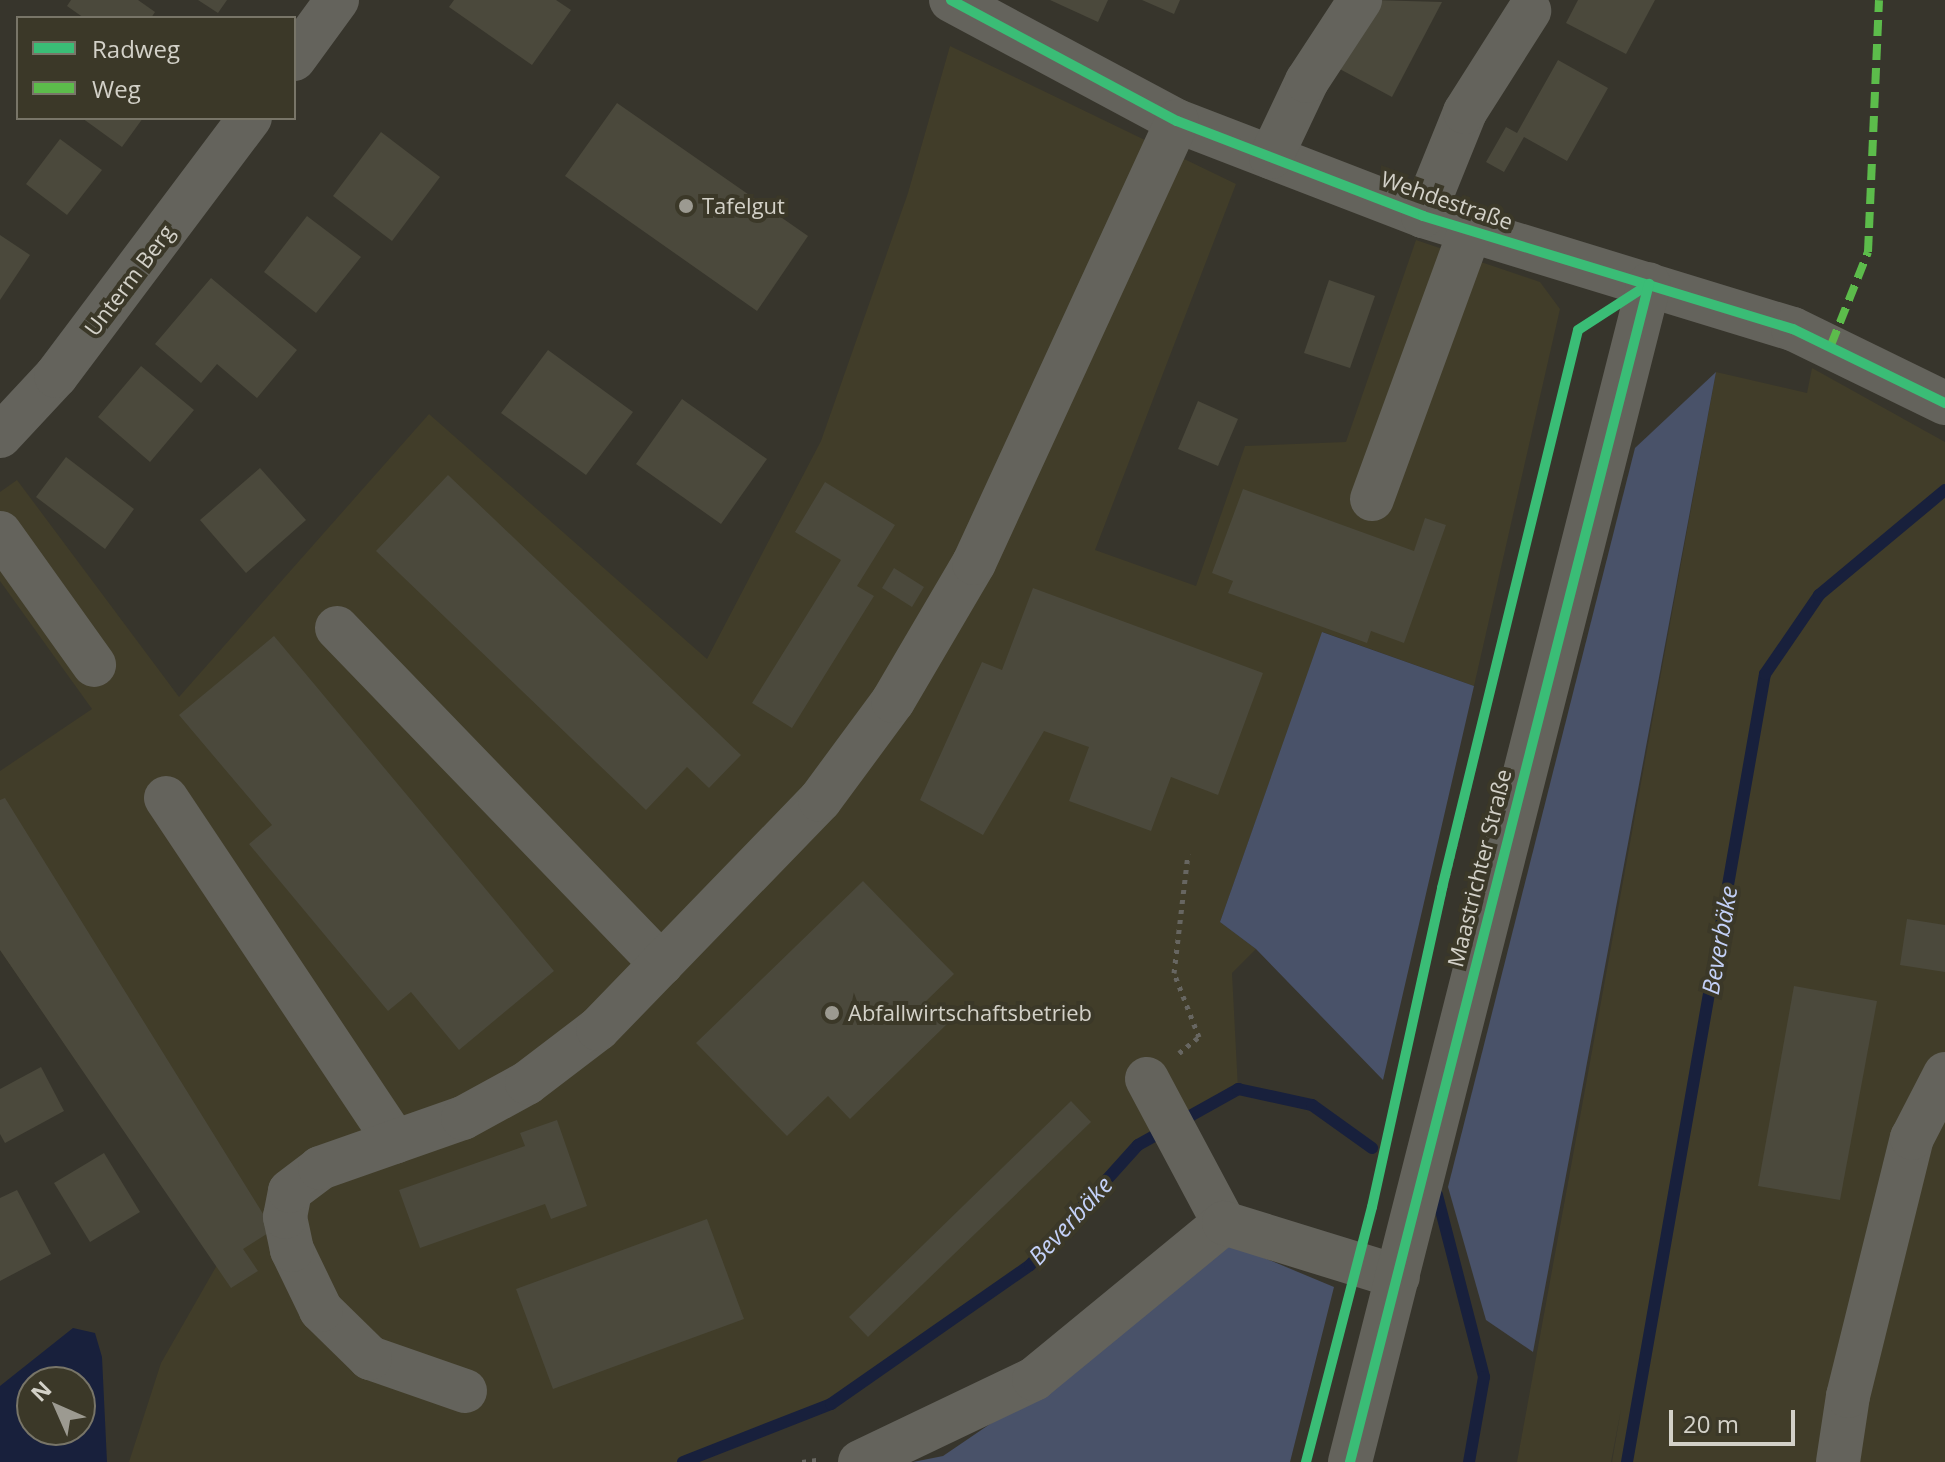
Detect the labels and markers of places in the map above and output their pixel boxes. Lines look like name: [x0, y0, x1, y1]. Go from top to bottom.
place label: Tafelgut: [702, 193, 785, 219]
marker: Tafelgut: [677, 197, 695, 215]
place label: Abfallwirtschaftsbetrieb: [848, 1000, 1092, 1026]
marker: Abfallwirtschaftsbetrieb: [823, 1004, 841, 1022]

